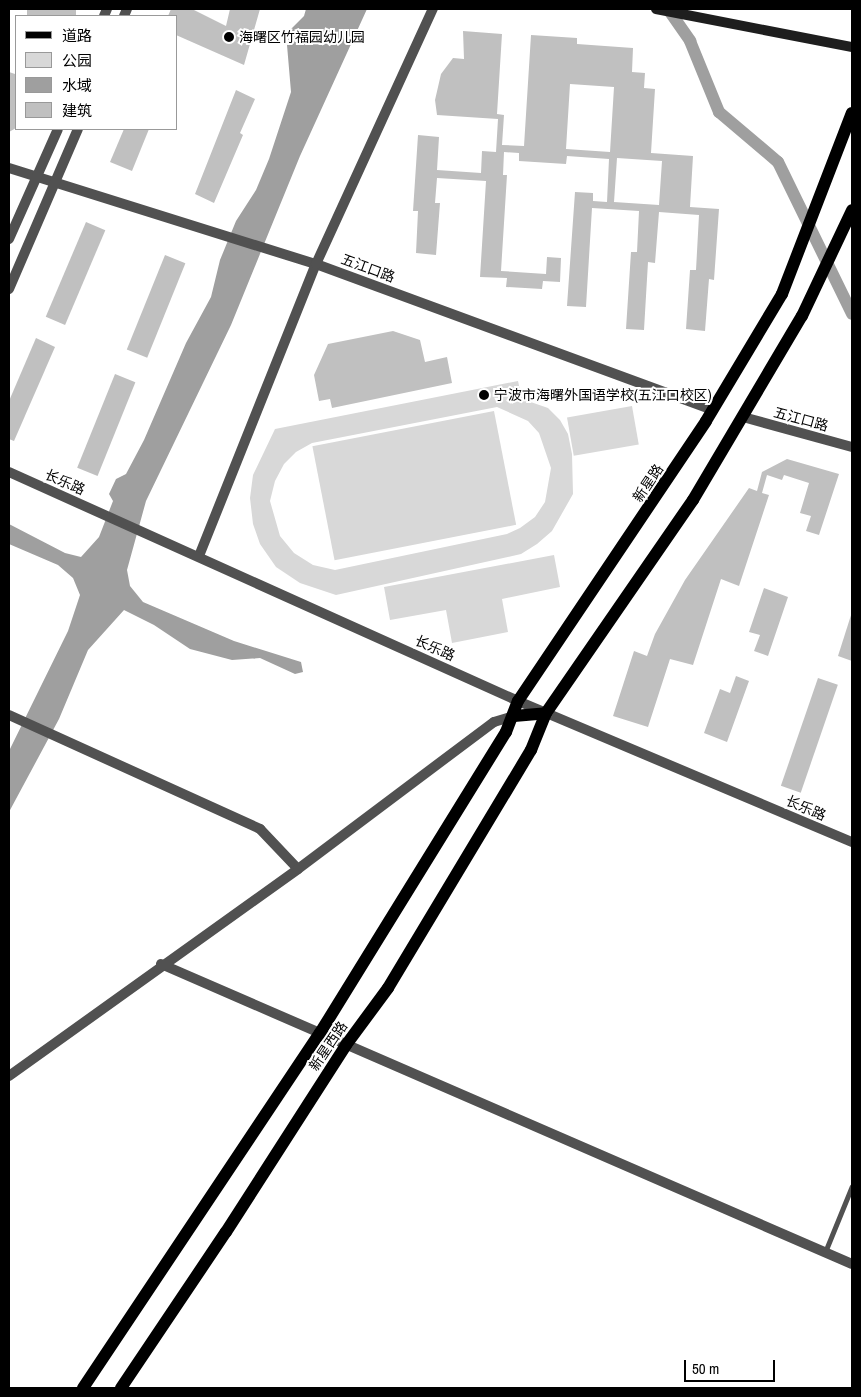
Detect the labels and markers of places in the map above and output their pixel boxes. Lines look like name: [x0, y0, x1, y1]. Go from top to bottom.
place label: 海曙区竹福园幼儿园: [239, 29, 365, 45]
marker: 海曙区竹福园幼儿园: [223, 31, 235, 43]
place label: 宁波市海曙外国语学校(五江口校区): [494, 387, 712, 403]
marker: 宁波市海曙外国语学校(五江口校区): [478, 389, 490, 401]

